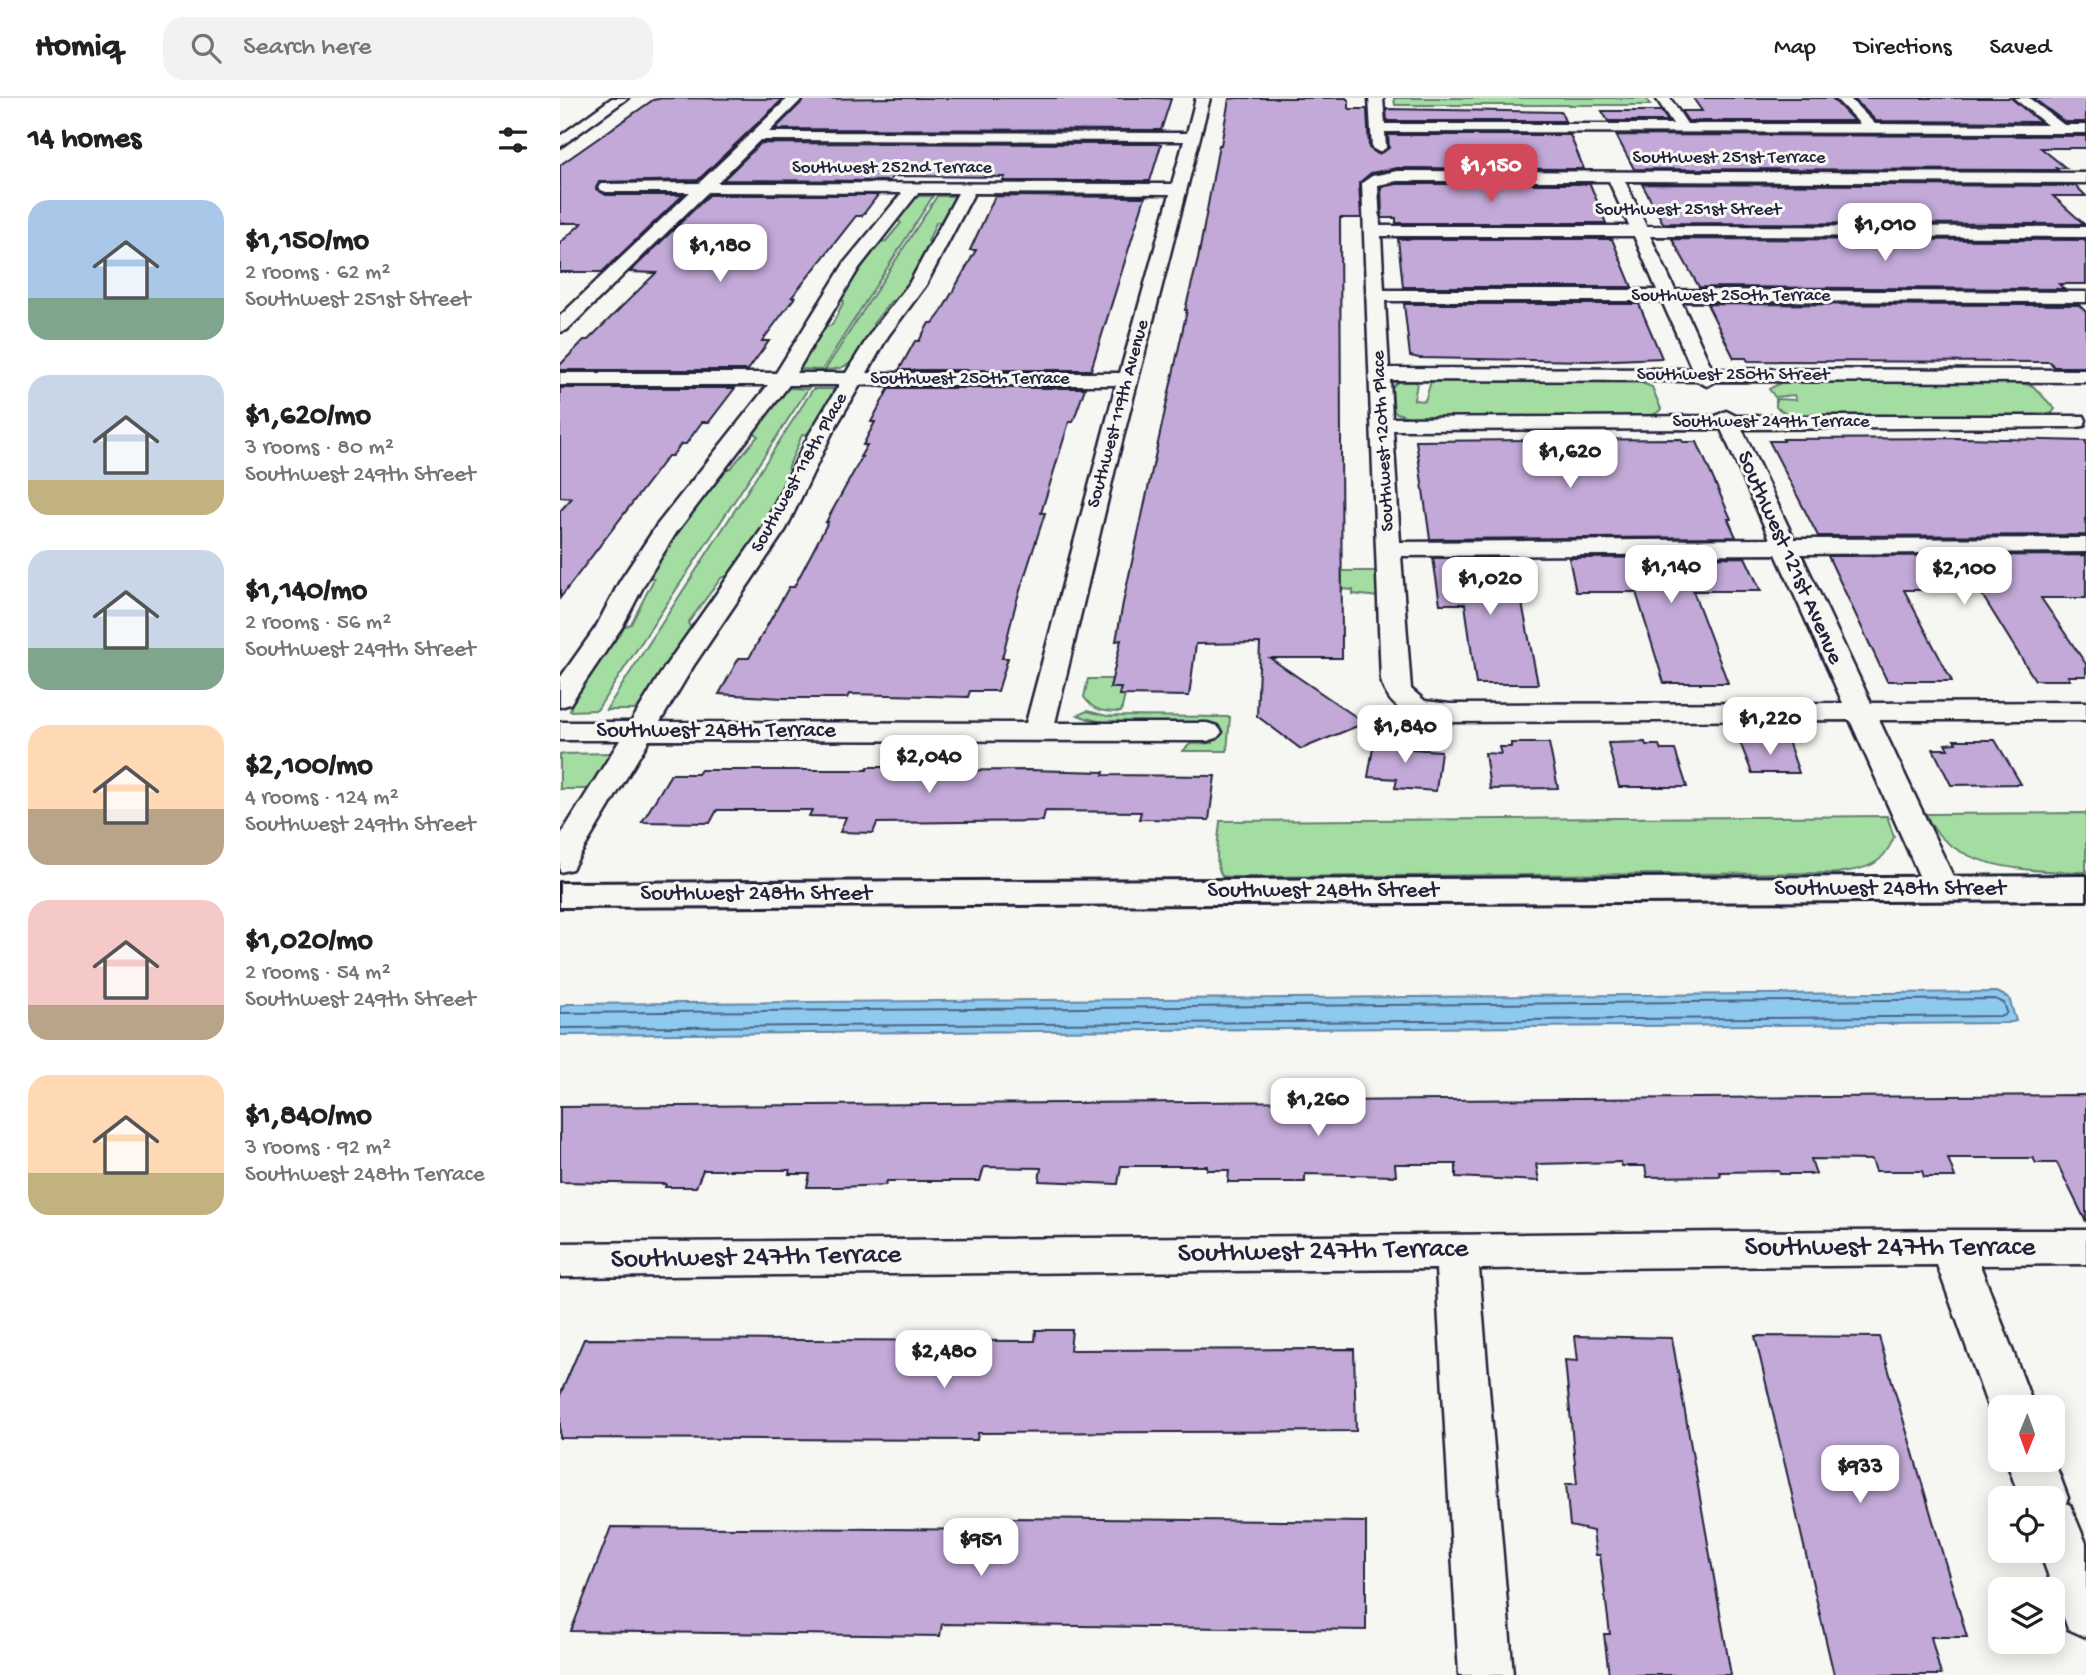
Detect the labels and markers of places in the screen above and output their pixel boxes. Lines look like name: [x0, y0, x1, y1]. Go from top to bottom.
pin: $1,150: [1434, 144, 1548, 204]
pin: $1,010: [1828, 204, 1942, 263]
pin: $1,180: [663, 225, 777, 284]
pin: $1,620: [1513, 430, 1627, 490]
pin: $1,140: [1614, 546, 1728, 605]
pin: $2,100: [1907, 547, 2021, 607]
pin: $1,020: [1433, 558, 1547, 617]
pin: $1,220: [1713, 698, 1827, 757]
pin: $1,840: [1348, 706, 1462, 765]
pin: $2,040: [872, 736, 986, 795]
pin: $1,260: [1261, 1079, 1375, 1138]
pin: $2,480: [887, 1330, 1001, 1390]
pin: $933: [1819, 1446, 1901, 1505]
pin: $951: [940, 1518, 1022, 1578]

